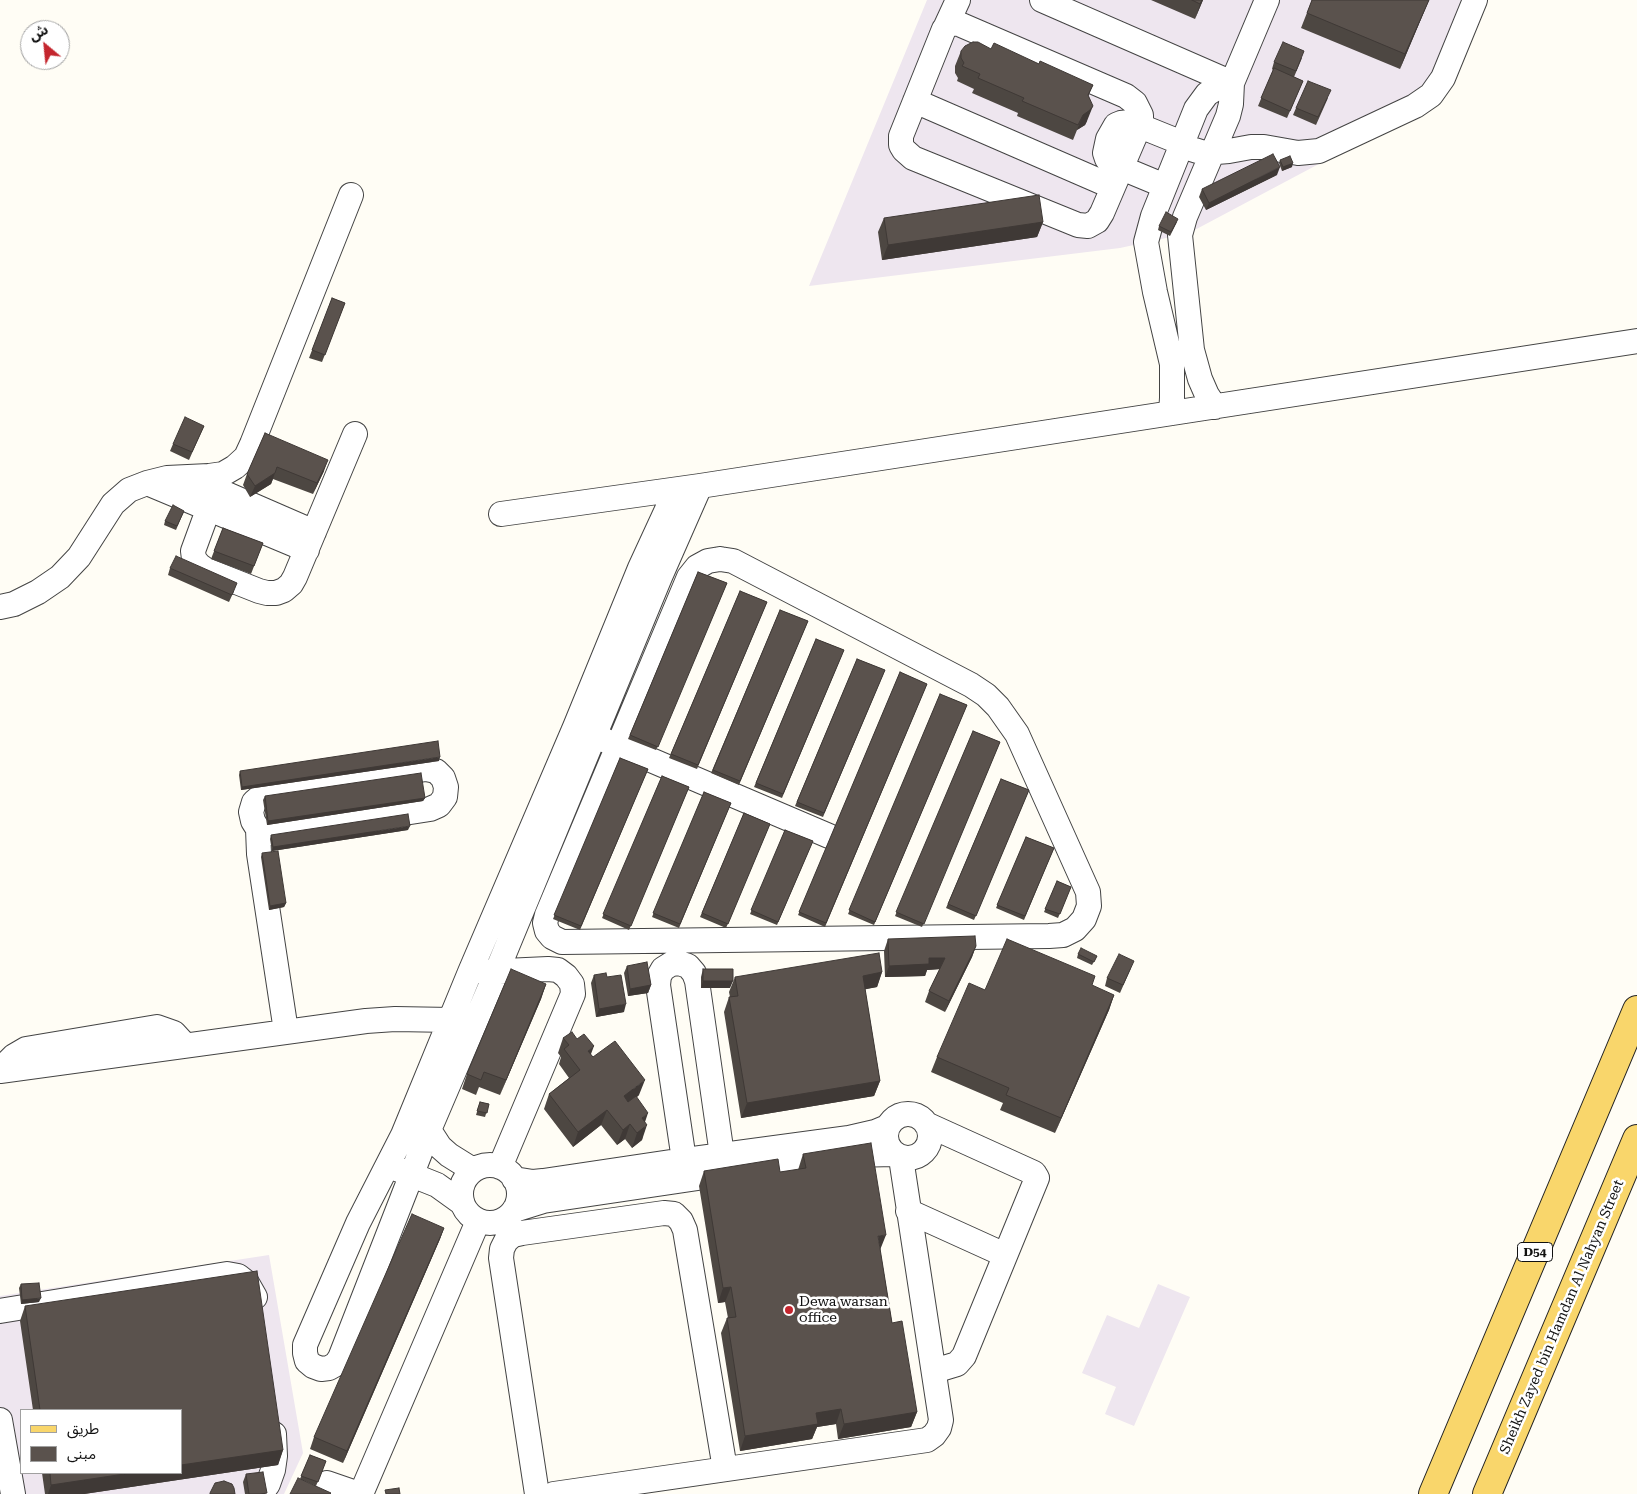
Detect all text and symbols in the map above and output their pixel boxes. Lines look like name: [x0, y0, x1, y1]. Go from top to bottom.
north arrow: [20, 20, 70, 70]
text: ش: [26, 21, 51, 44]
street label: Sheikh Zayed bin Hamdan Al Nahyan Street: [1496, 1177, 1628, 1457]
road number: D54: [1518, 1242, 1552, 1262]
place label: Dewa warsan office: [799, 1294, 888, 1326]
marker: Dewa warsan office: [783, 1304, 795, 1316]
legend: [20, 1409, 182, 1474]
text: طريق: [67, 1420, 99, 1438]
text: مبنى: [67, 1445, 96, 1463]

